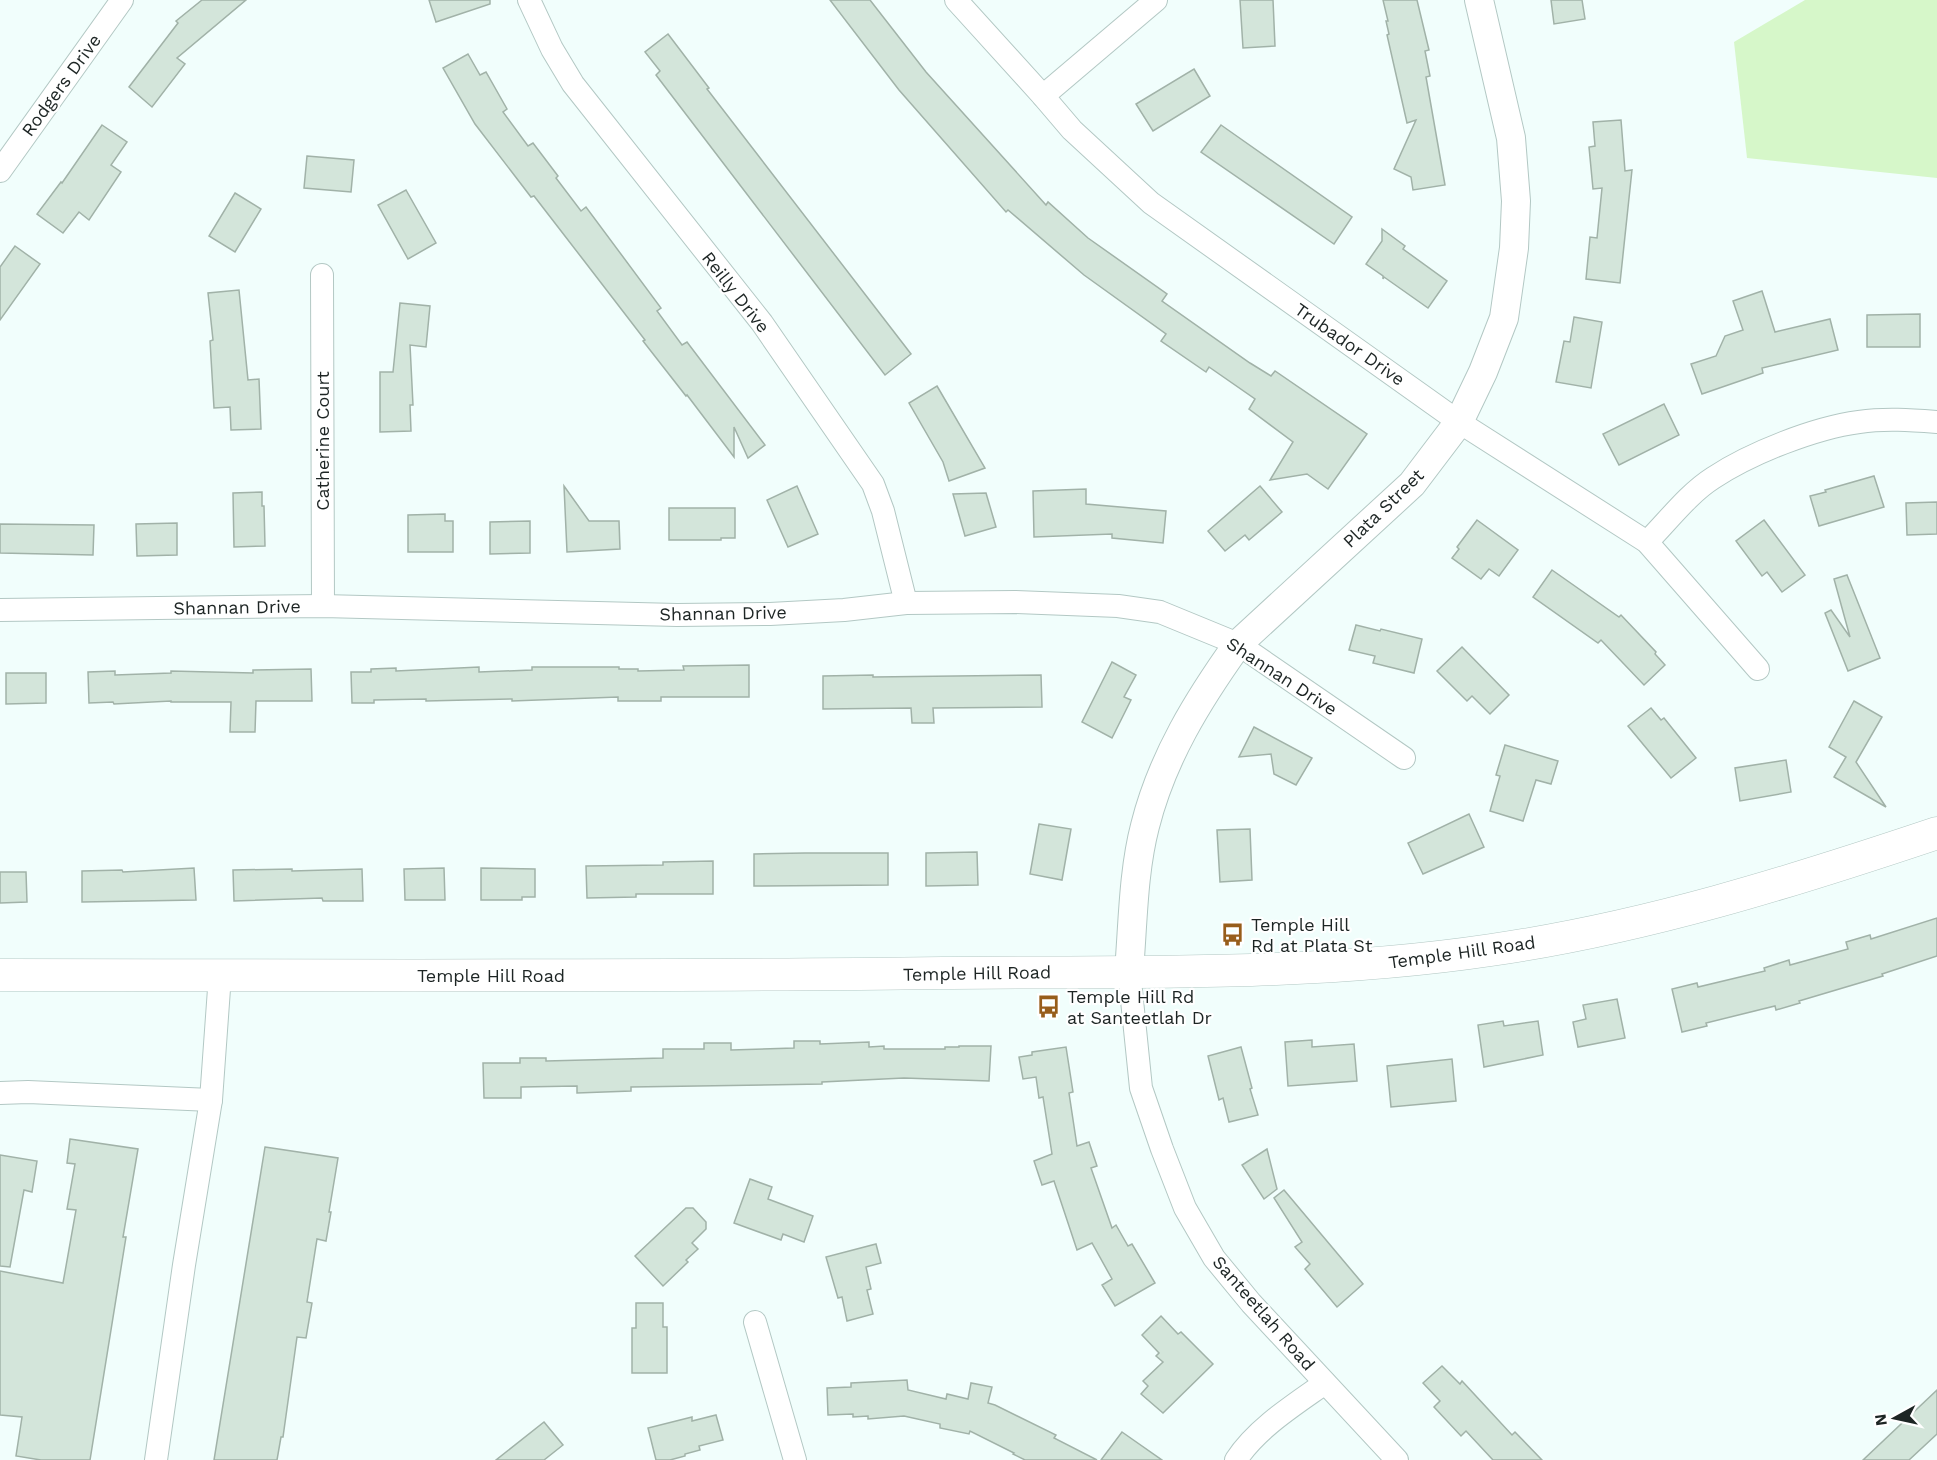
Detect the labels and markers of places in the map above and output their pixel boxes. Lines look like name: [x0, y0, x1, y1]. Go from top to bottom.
place label: Temple Hill Rd at Plata St: [1251, 914, 1373, 956]
bus stop icon: Temple Hill Rd at Plata St: [1220, 921, 1246, 947]
place label: Temple Hill Rd at Santeetlah Dr: [1067, 986, 1212, 1028]
bus stop icon: Temple Hill Rd at Santeetlah Dr: [1036, 993, 1062, 1019]

